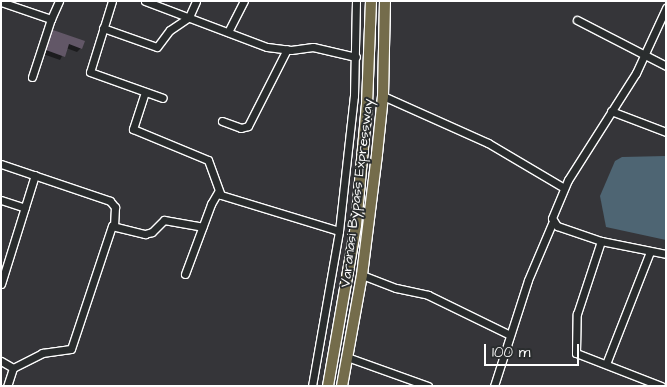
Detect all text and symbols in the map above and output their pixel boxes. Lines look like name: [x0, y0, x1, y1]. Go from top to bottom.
street label: Varanasi Bypass Expressway: [337, 98, 377, 288]
scale bar: [487, 334, 582, 366]
text: 100 m: [492, 342, 531, 363]

